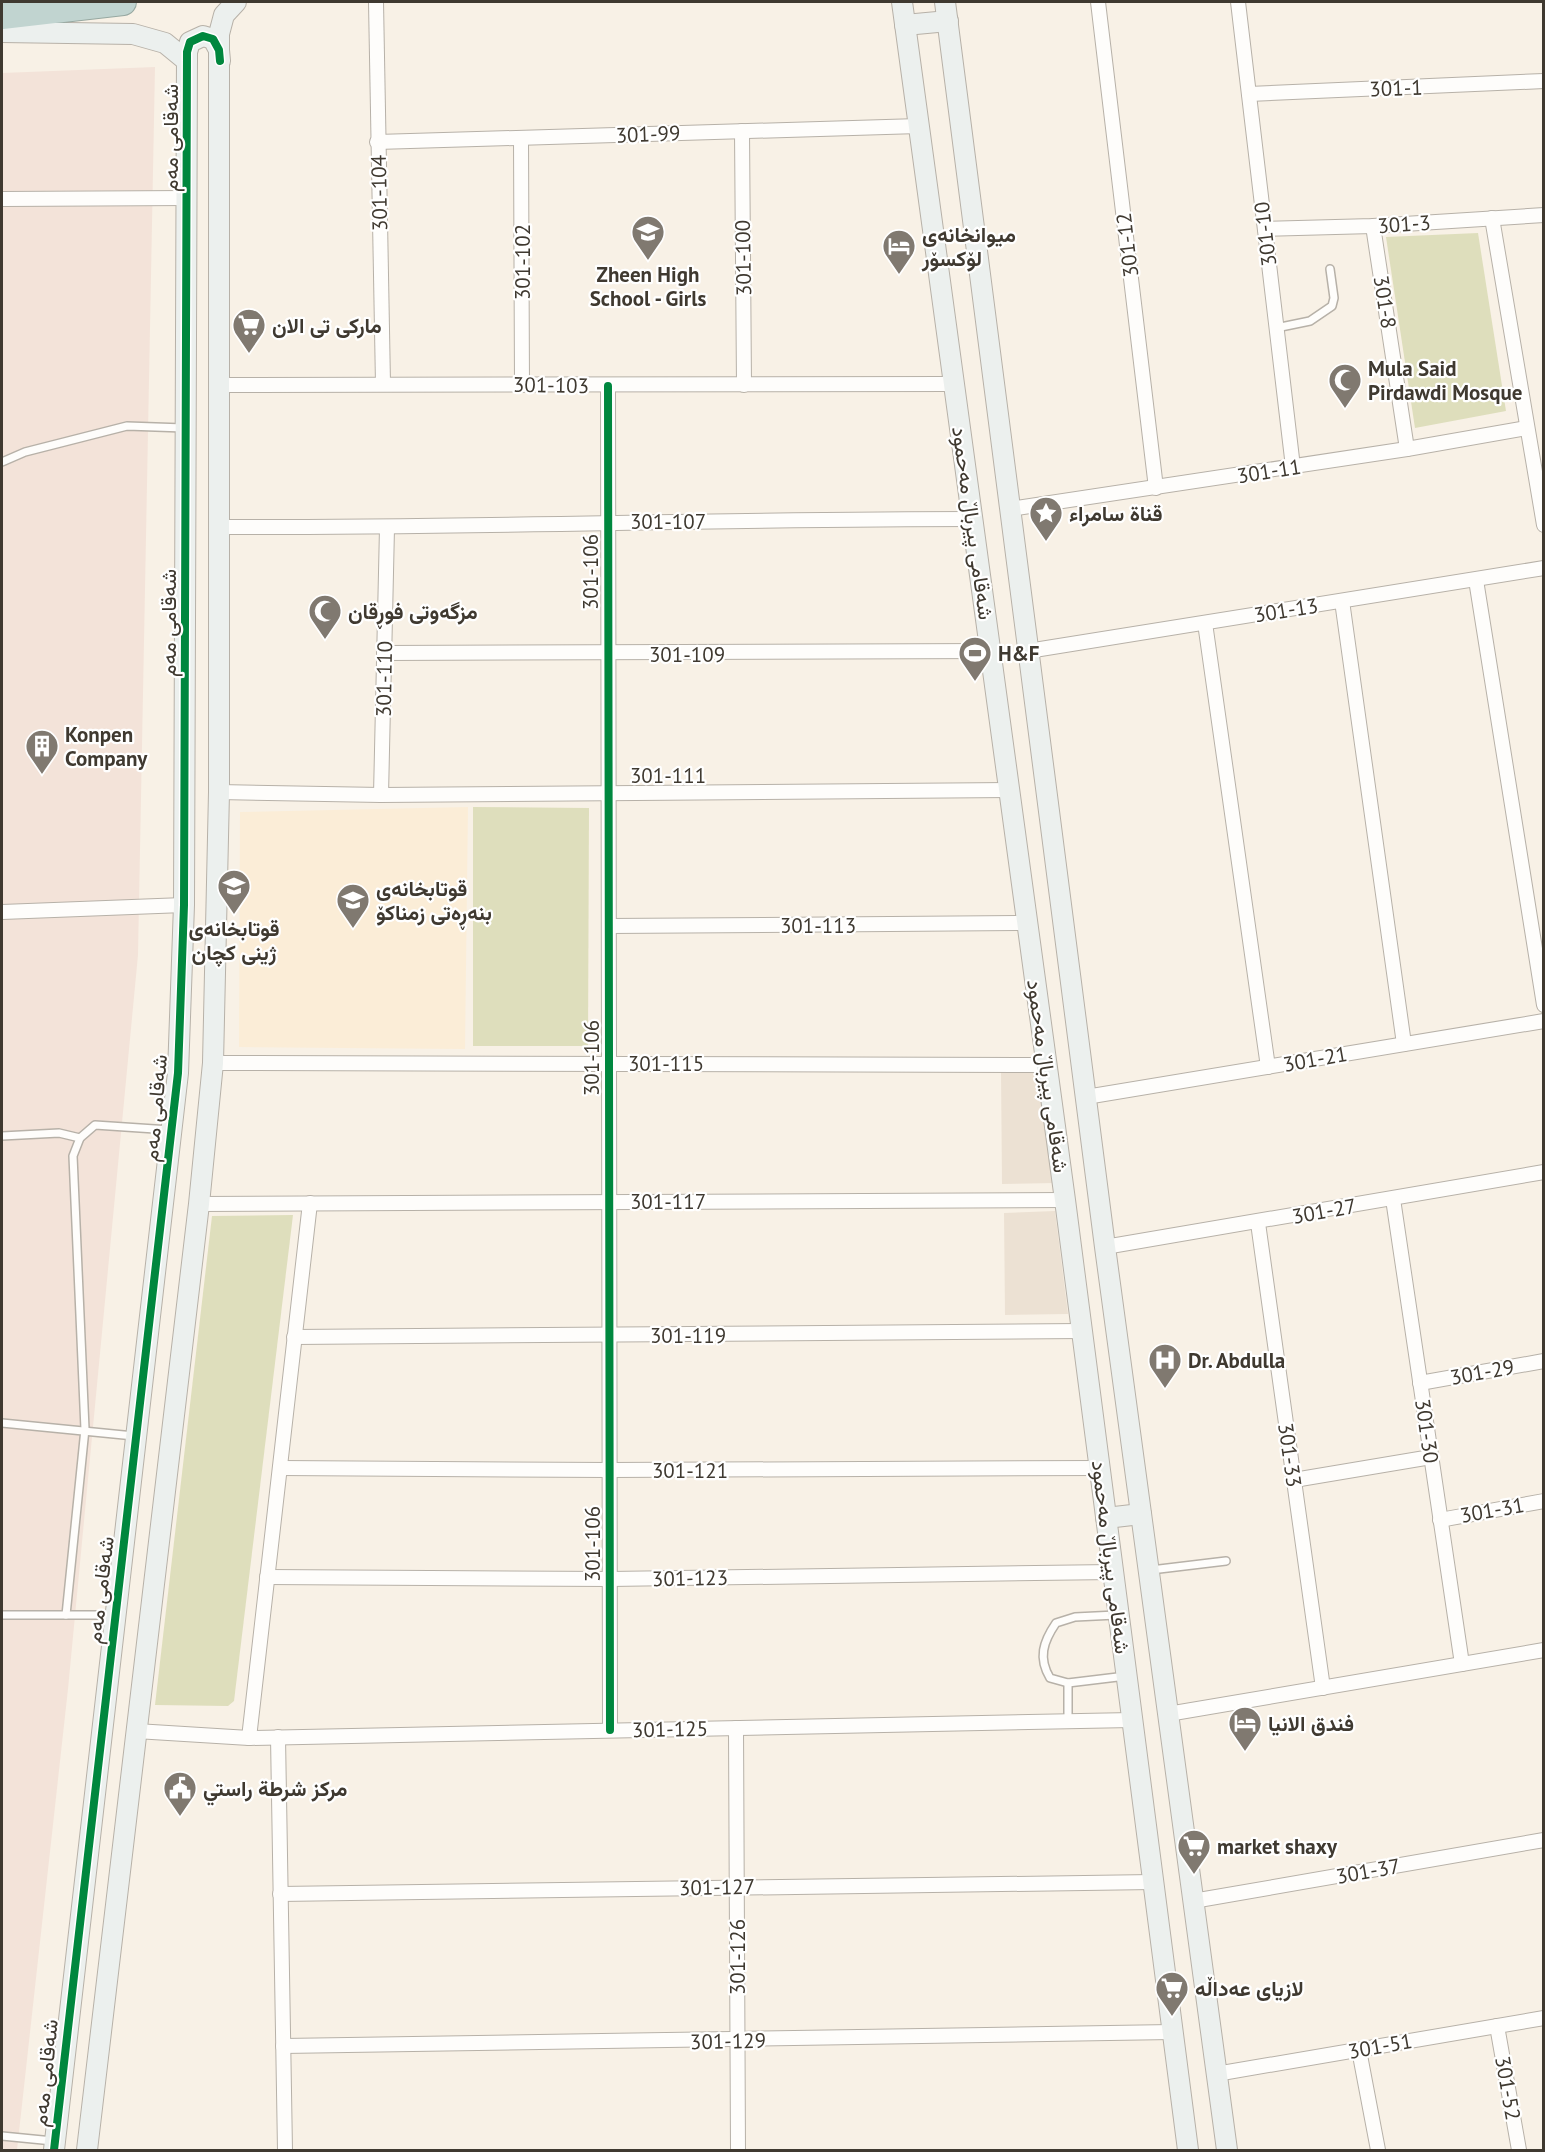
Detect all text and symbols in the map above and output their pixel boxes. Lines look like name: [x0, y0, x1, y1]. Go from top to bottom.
street label: 301-1: [1369, 74, 1423, 102]
street label: شەقامی مەم: [157, 84, 185, 192]
street label: 301-99: [615, 119, 681, 149]
street label: 301-104: [365, 155, 393, 231]
street label: 301-10: [1248, 200, 1282, 268]
street label: 301-3: [1376, 209, 1432, 239]
street label: 301-12: [1110, 211, 1144, 279]
school or university icon: Zheen High School - Girls: [630, 214, 666, 261]
street label: 301-100: [729, 220, 757, 296]
place label: میوانخانەی لۆکسۆر: [921, 221, 1016, 272]
street label: 301-102: [509, 224, 536, 300]
hotel icon: میوانخانەی لۆکسۆر: [881, 228, 917, 275]
place label: Zheen High School - Girls: [590, 261, 706, 312]
street label: 301-8: [1367, 274, 1403, 330]
supermarket icon: مارکی تی الان: [231, 307, 267, 354]
place label: مارکی تی الان: [272, 312, 382, 339]
place label: Mula Said Pirdawdi Mosque: [1368, 355, 1522, 406]
mosque icon: Mula Said Pirdawdi Mosque: [1327, 362, 1363, 409]
street label: 301-103: [513, 371, 589, 399]
street label: شەقامی پیرباڵ مەحمود: [945, 425, 1000, 622]
street label: 301-11: [1235, 453, 1303, 489]
place icon: قناة سامراء: [1028, 495, 1064, 542]
place label: قناة سامراء: [1069, 500, 1163, 527]
street label: 301-107: [630, 508, 706, 535]
street label: 301-106: [577, 534, 604, 610]
street label: شەقامی مەم: [155, 569, 183, 677]
street label: 301-13: [1252, 592, 1320, 628]
mosque icon: مزگەوتی فوڕقان: [307, 593, 343, 640]
place label: مزگەوتی فوڕقان: [348, 598, 478, 629]
sports icon: H&F: [957, 635, 993, 682]
place label: H&F: [998, 640, 1039, 667]
street label: 301-110: [370, 641, 398, 717]
street label: 301-109: [649, 641, 725, 668]
place label: Konpen Company: [65, 721, 148, 772]
building icon: Konpen Company: [24, 728, 60, 775]
street label: 301-111: [630, 762, 706, 789]
school or university icon: قوتابخانەی ژینی کچان: [216, 868, 252, 915]
place label: قوتابخانەی بنەڕەتی زمناکۆ: [376, 875, 492, 930]
school or university icon: قوتابخانەی بنەڕەتی زمناکۆ: [335, 882, 371, 929]
street label: 301-113: [780, 912, 856, 939]
place label: قوتابخانەی ژینی کچان: [188, 915, 280, 967]
street label: شەقامی پیرباڵ مەحمود: [1020, 978, 1075, 1175]
street label: 301-106: [578, 1020, 605, 1096]
street label: 301-21: [1281, 1040, 1349, 1078]
street label: 301-115: [628, 1050, 704, 1077]
street label: شەقامی مەم: [137, 1053, 174, 1163]
street label: 301-117: [630, 1188, 706, 1215]
street label: 301-27: [1290, 1192, 1358, 1230]
street label: 301-119: [650, 1322, 726, 1349]
hospital icon: Dr. Abdulla: [1147, 1342, 1183, 1389]
place label: Dr. Abdulla: [1188, 1347, 1285, 1374]
street label: 301-29: [1448, 1353, 1516, 1391]
street label: 301-30: [1409, 1397, 1445, 1465]
street label: 301-33: [1272, 1421, 1308, 1489]
street label: 301-121: [652, 1457, 728, 1484]
street label: شەقامی پیرباڵ مەحمود: [1085, 1459, 1136, 1655]
street label: 301-31: [1458, 1491, 1526, 1529]
street label: 301-106: [579, 1506, 606, 1582]
street label: شەقامی مەم: [80, 1535, 121, 1645]
street label: 301-123: [652, 1564, 728, 1592]
hotel icon: فندق الانيا: [1227, 1705, 1263, 1752]
place label: فندق الانيا: [1268, 1710, 1354, 1737]
street label: 301-125: [632, 1715, 708, 1743]
public building icon: مركز شرطة راستي: [162, 1770, 198, 1817]
place label: مركز شرطة راستي: [203, 1775, 348, 1806]
supermarket icon: market shaxy: [1176, 1828, 1212, 1875]
place label: market shaxy: [1217, 1833, 1338, 1860]
street label: 301-37: [1334, 1852, 1402, 1890]
street label: 301-127: [679, 1873, 755, 1901]
street label: 301-126: [724, 1919, 751, 1995]
supermarket icon: لازیای عەداڵە: [1154, 1970, 1190, 2017]
place label: لازیای عەداڵە: [1195, 1975, 1304, 2002]
street label: شەقامی مەم: [26, 2018, 65, 2128]
street label: 301-129: [690, 2027, 766, 2055]
street label: 301-51: [1346, 2027, 1414, 2065]
street label: 301-52: [1489, 2054, 1527, 2122]

